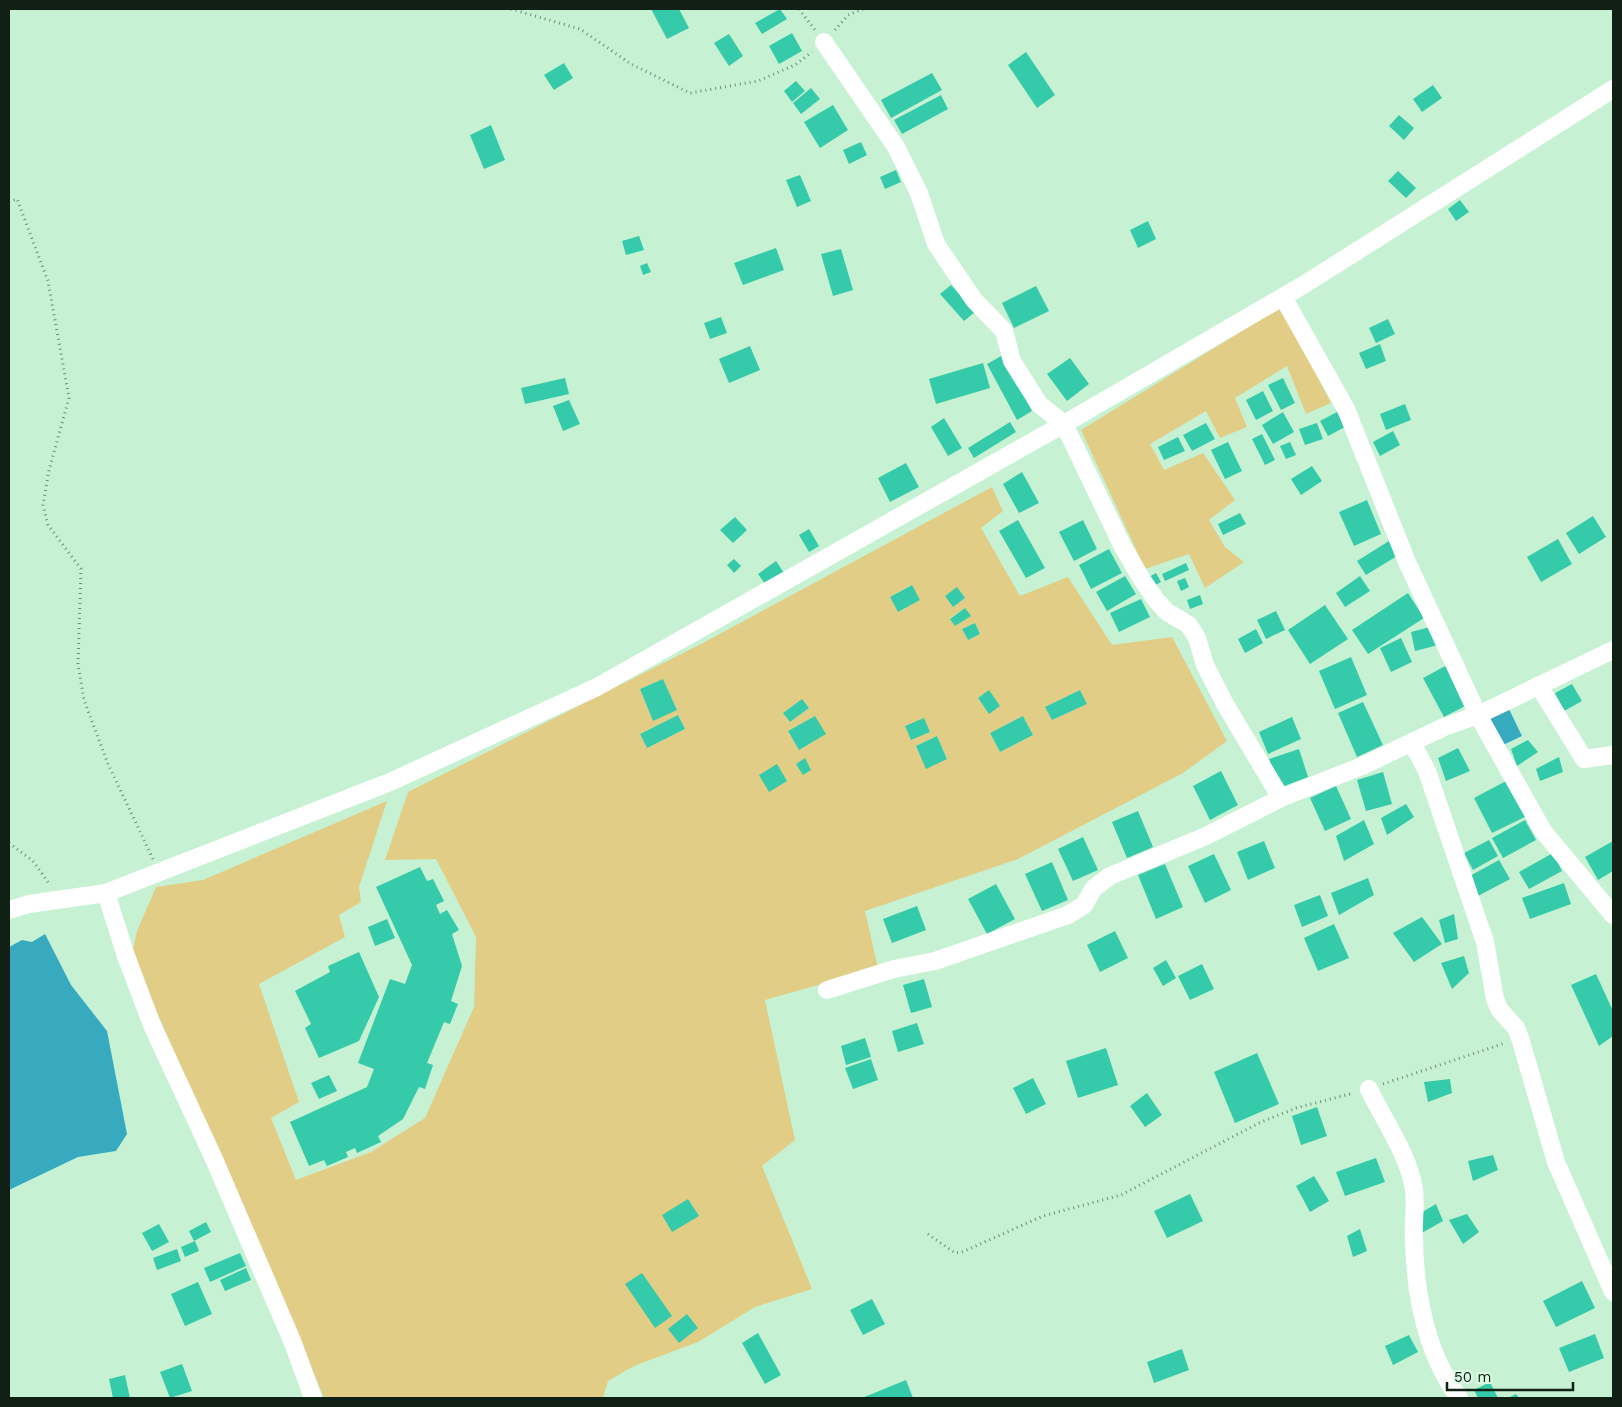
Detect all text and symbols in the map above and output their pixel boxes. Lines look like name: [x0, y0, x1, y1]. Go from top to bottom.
scale bar: [1447, 1360, 1573, 1392]
text: 50 m: [1454, 1368, 1491, 1386]

